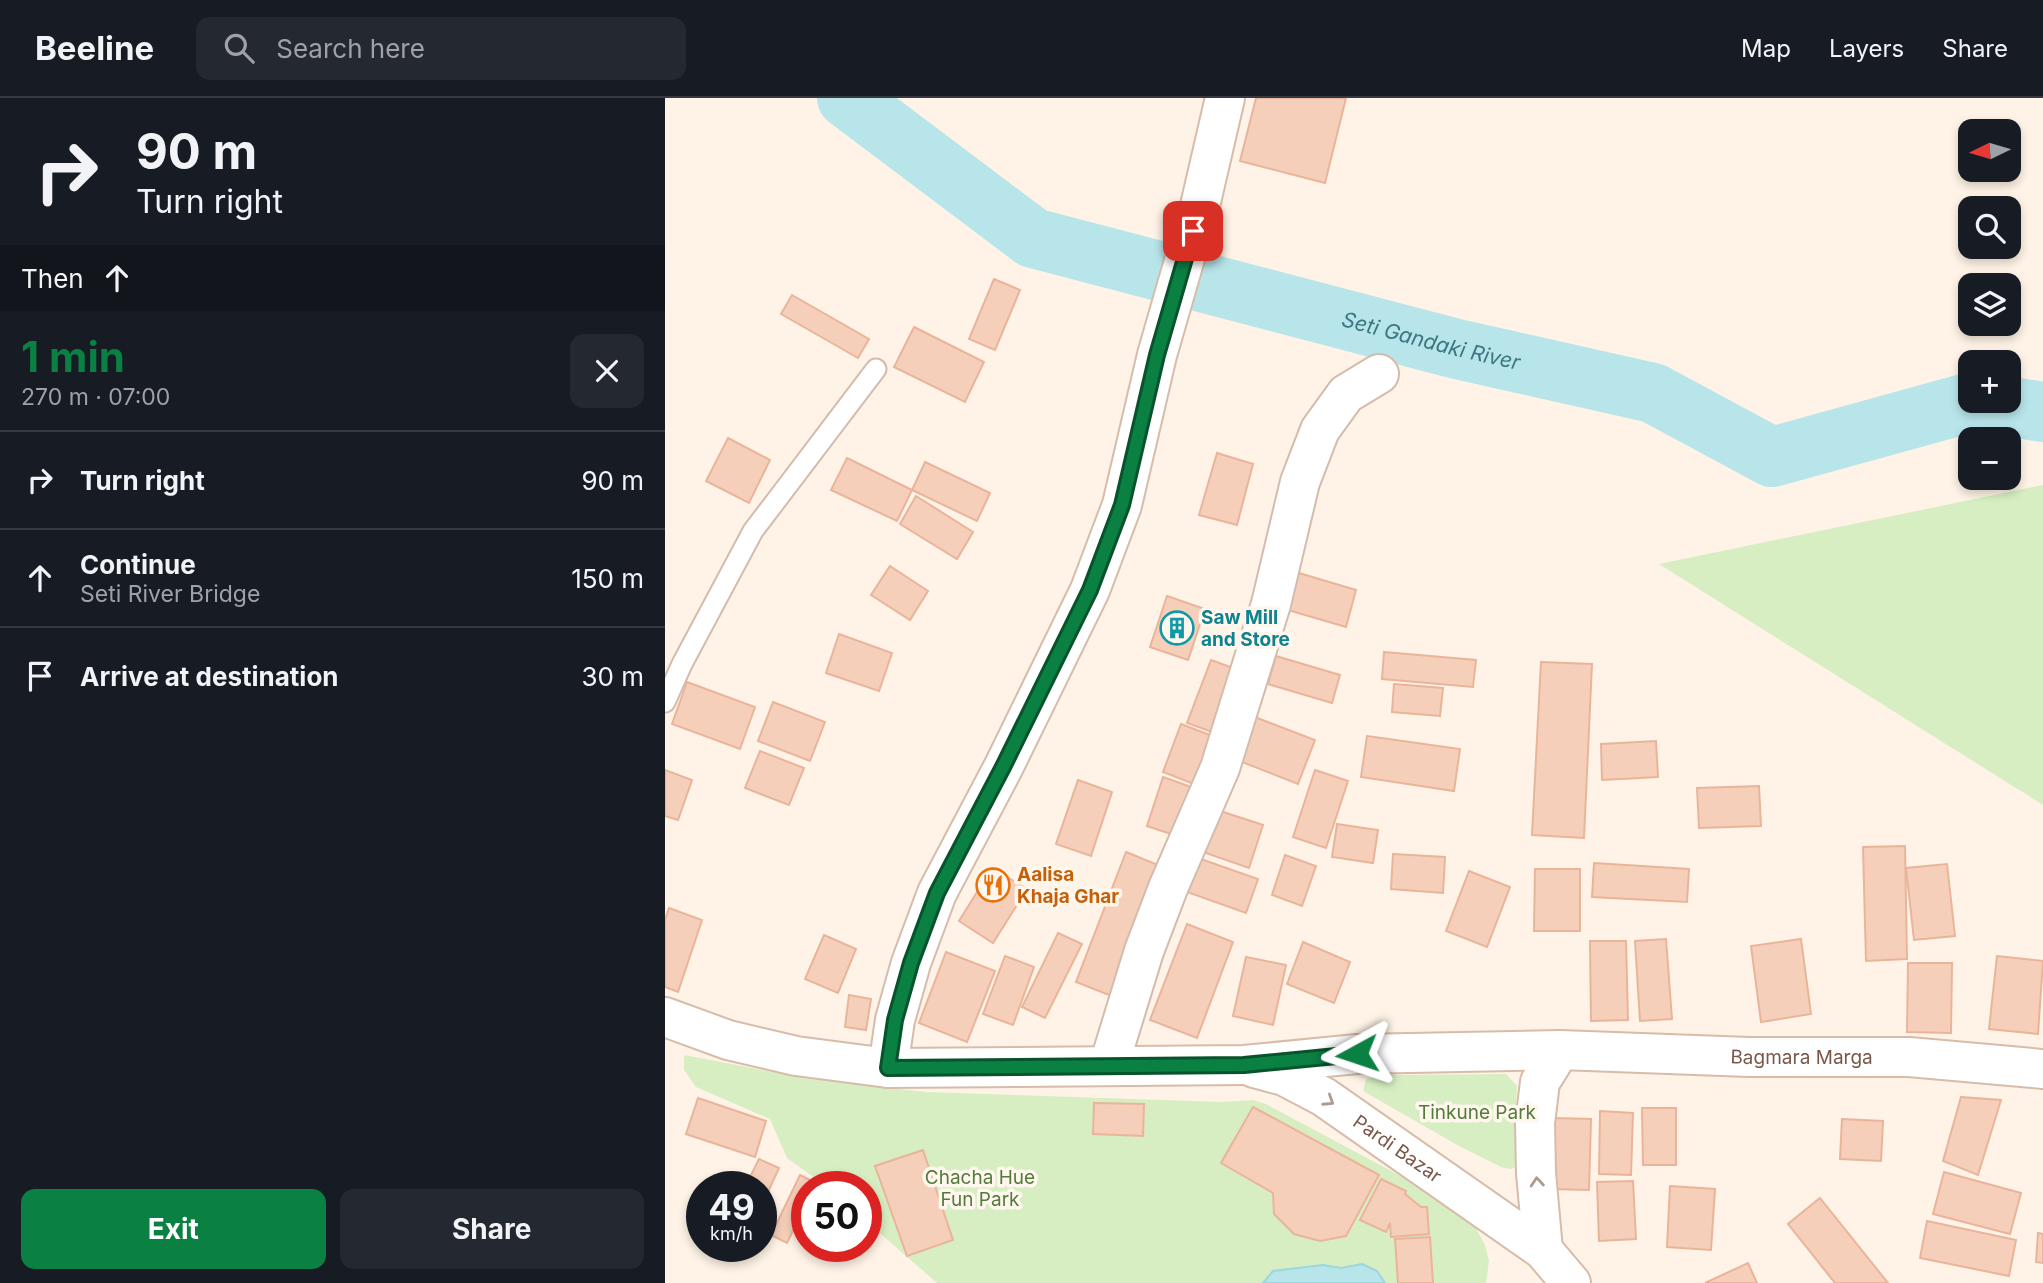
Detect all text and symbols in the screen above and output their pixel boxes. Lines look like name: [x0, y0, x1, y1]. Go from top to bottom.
search box: [196, 17, 686, 80]
text: Beeline: [35, 28, 154, 68]
icon: search: [220, 29, 258, 67]
text: Search here: [276, 33, 425, 64]
text: Map: [1741, 34, 1791, 63]
text: Layers: [1829, 34, 1904, 63]
text: Share: [1942, 34, 2008, 63]
north arrow: [1958, 119, 2021, 182]
map controls: [1958, 119, 2021, 490]
text: 90 m: [136, 122, 257, 181]
icon: right: [21, 126, 112, 217]
text: Turn right: [136, 182, 283, 221]
button: search: [1958, 196, 2021, 259]
pin: [1163, 201, 1223, 261]
icon: arrive: [1174, 212, 1212, 250]
icon: ahead: [98, 259, 136, 297]
text: Then: [21, 263, 84, 294]
button: layers: [1958, 273, 2021, 336]
water label: Seti Gandaki River: [1339, 306, 1524, 375]
text: 1 min: [21, 331, 125, 382]
button: close: [570, 334, 644, 408]
button: +: [1958, 350, 2021, 413]
text: 270 m · 07:00: [21, 383, 170, 411]
button: −: [1958, 427, 2021, 490]
icon: right: [21, 461, 59, 499]
text: Turn right: [80, 465, 205, 496]
text: 90 m: [581, 465, 644, 496]
text: Continue: [80, 549, 196, 580]
icon: ahead: [21, 559, 59, 597]
text: 150 m: [571, 563, 644, 594]
text: Seti River Bridge: [80, 580, 260, 608]
place label: Saw Mill and Store: [1201, 606, 1290, 651]
building icon: Saw Mill and Store: [1158, 609, 1196, 647]
icon: arrive: [21, 657, 59, 695]
text: Arrive at destination: [80, 661, 339, 692]
text: 30 m: [581, 661, 644, 692]
place label: Aalisa Khaja Ghar: [1017, 863, 1119, 908]
restaurant icon: Aalisa Khaja Ghar: [974, 866, 1012, 904]
position arrow: [1320, 1017, 1394, 1091]
street label: Bagmara Marga: [1730, 1045, 1873, 1069]
one-way arrow: [1321, 1093, 1334, 1105]
park label: Tinkune Park: [1418, 1101, 1537, 1124]
street label: Pardi Bazar: [1349, 1110, 1446, 1188]
park label: Chacha Hue Fun Park: [925, 1166, 1035, 1211]
speed limit sign: 50: [791, 1171, 882, 1262]
one-way arrow: [1530, 1176, 1545, 1187]
text: 49: [708, 1186, 755, 1228]
button: Exit: [21, 1189, 326, 1269]
button: Share: [340, 1189, 644, 1269]
text: km/h: [710, 1223, 753, 1244]

